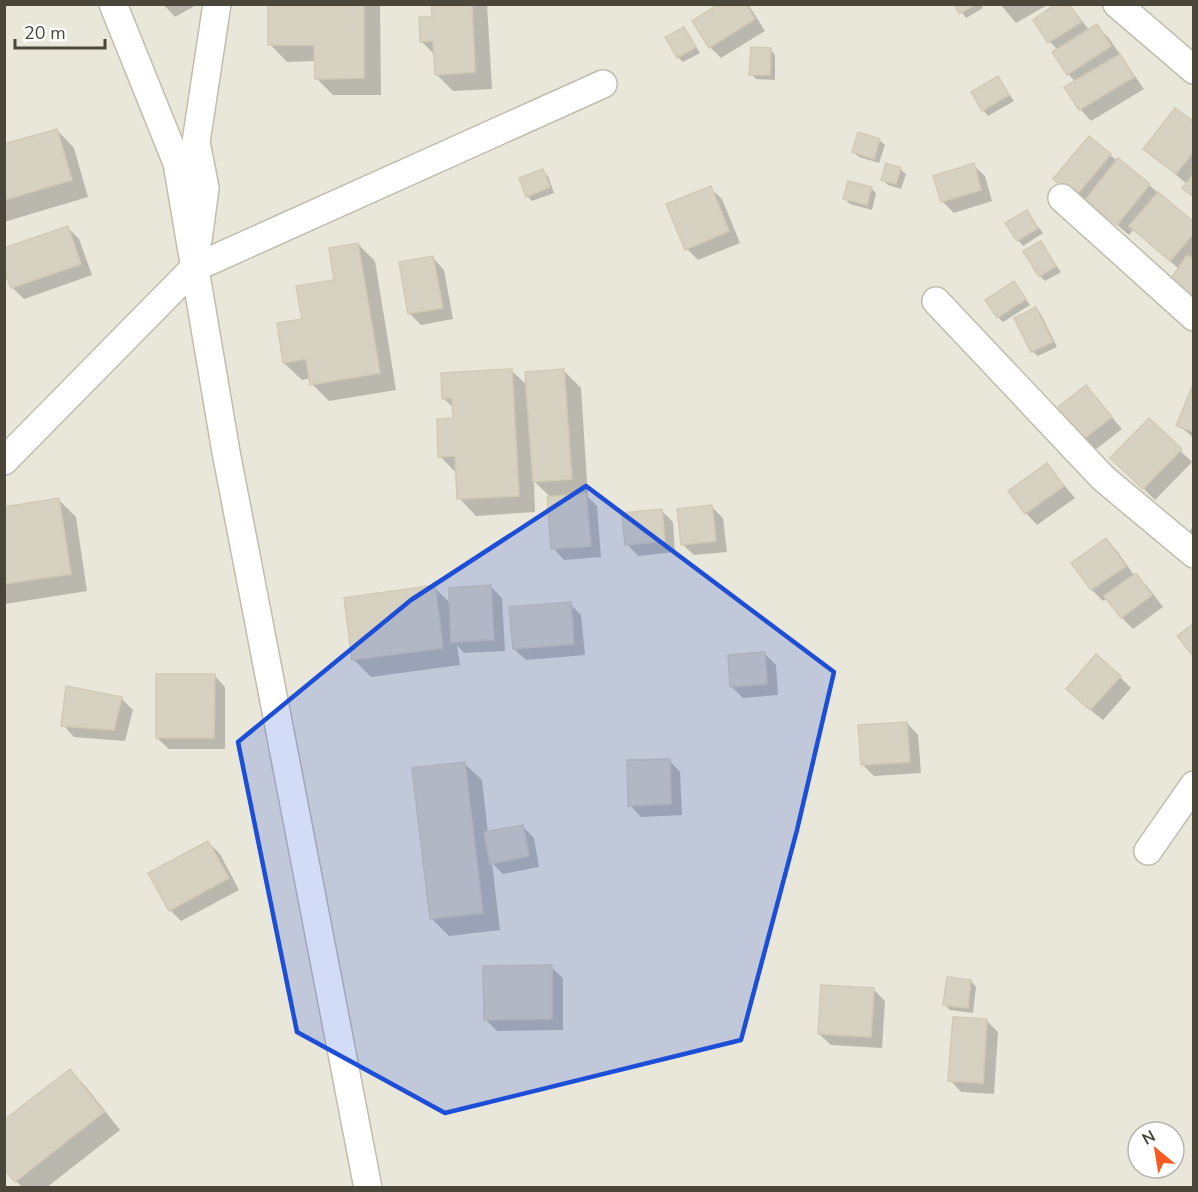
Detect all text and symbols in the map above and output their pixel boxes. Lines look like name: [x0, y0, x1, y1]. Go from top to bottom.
scale bar: [15, 12, 105, 50]
text: 20 m: [24, 21, 66, 45]
north arrow: [1126, 1120, 1186, 1180]
text: N: [1138, 1125, 1160, 1150]

